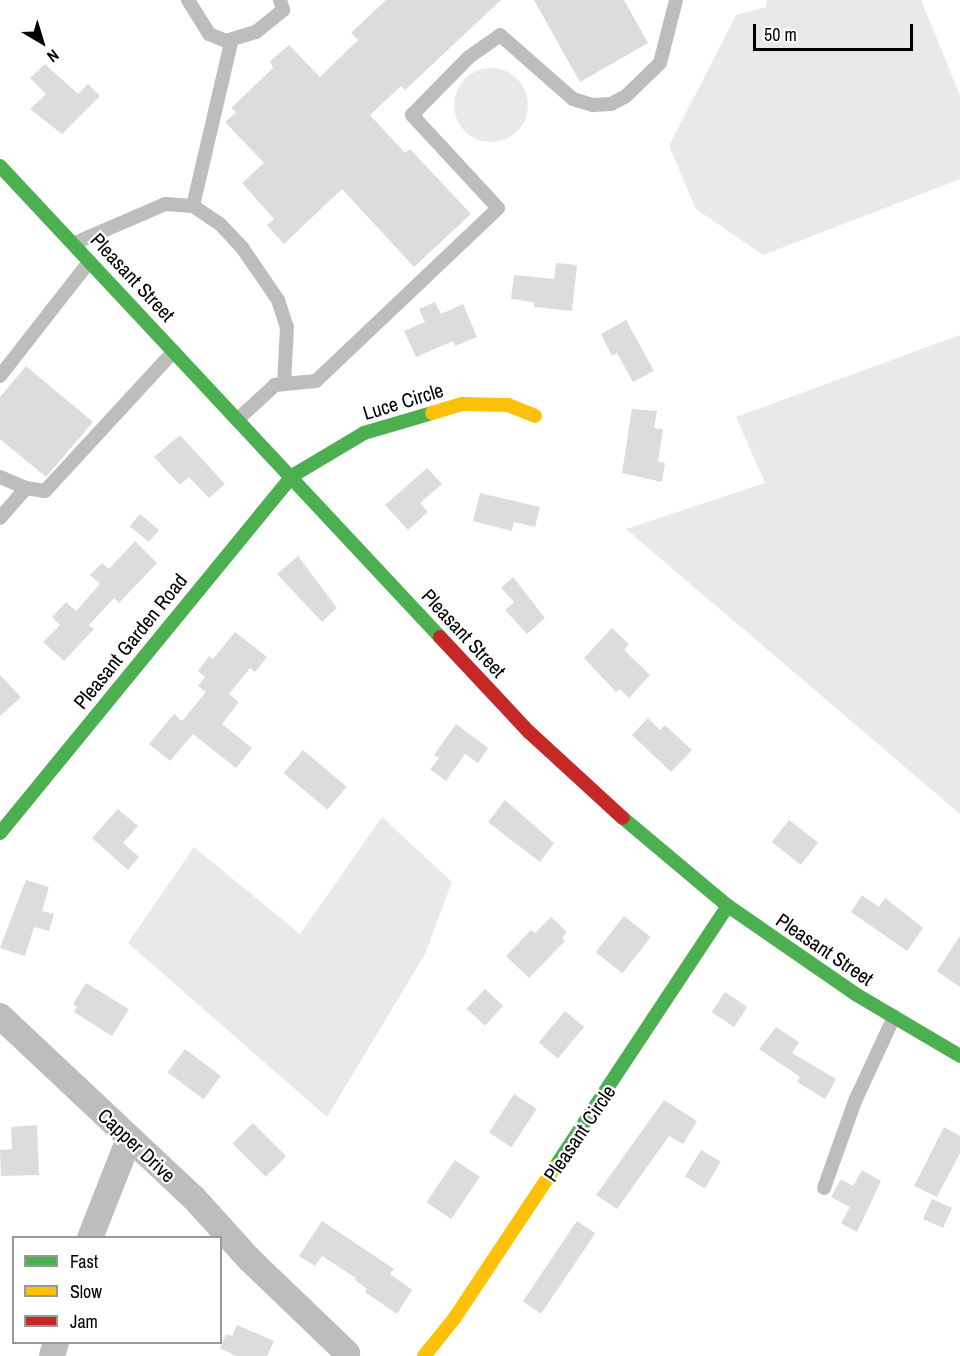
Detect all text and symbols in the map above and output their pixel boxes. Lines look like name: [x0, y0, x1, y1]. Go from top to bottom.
north arrow: [12, 12, 72, 72]
scale bar: [756, 12, 916, 50]
text: 50 m: [764, 22, 797, 47]
text: N: [43, 45, 64, 68]
street label: Pleasant Street: [86, 228, 180, 326]
street label: Luce Circle: [360, 377, 446, 425]
street label: Pleasant Garden Road: [68, 569, 192, 713]
street label: Pleasant Street: [417, 584, 511, 682]
street label: Pleasant Street: [772, 908, 878, 990]
street label: Pleasant Circle: [538, 1080, 620, 1186]
street label: Capper Drive: [93, 1103, 181, 1187]
legend: [12, 1236, 222, 1344]
text: Fast: [70, 1249, 98, 1274]
text: Slow: [70, 1279, 102, 1304]
text: Jam: [70, 1309, 98, 1334]

